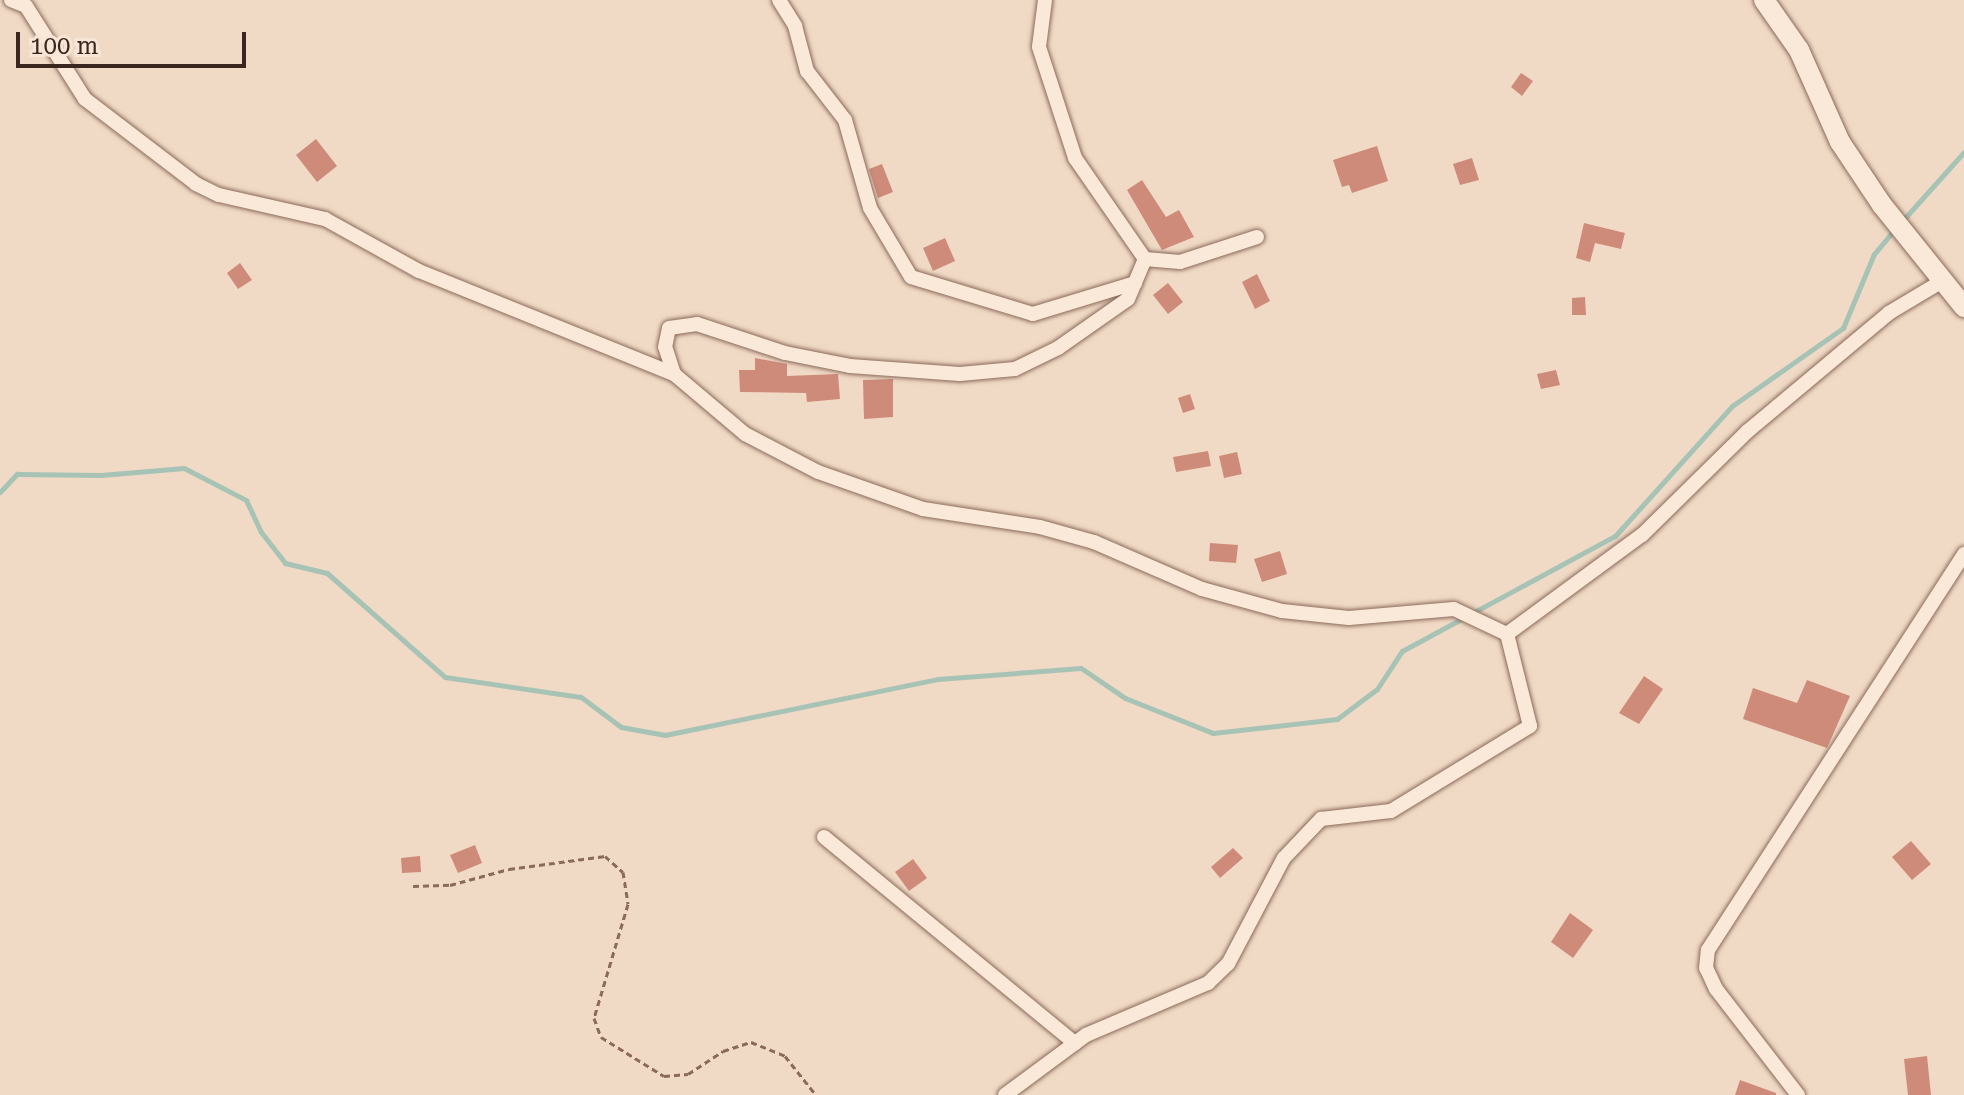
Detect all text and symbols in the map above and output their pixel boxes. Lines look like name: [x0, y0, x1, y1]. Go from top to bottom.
scale bar: [20, 16, 250, 66]
text: 100 m: [30, 32, 98, 60]

